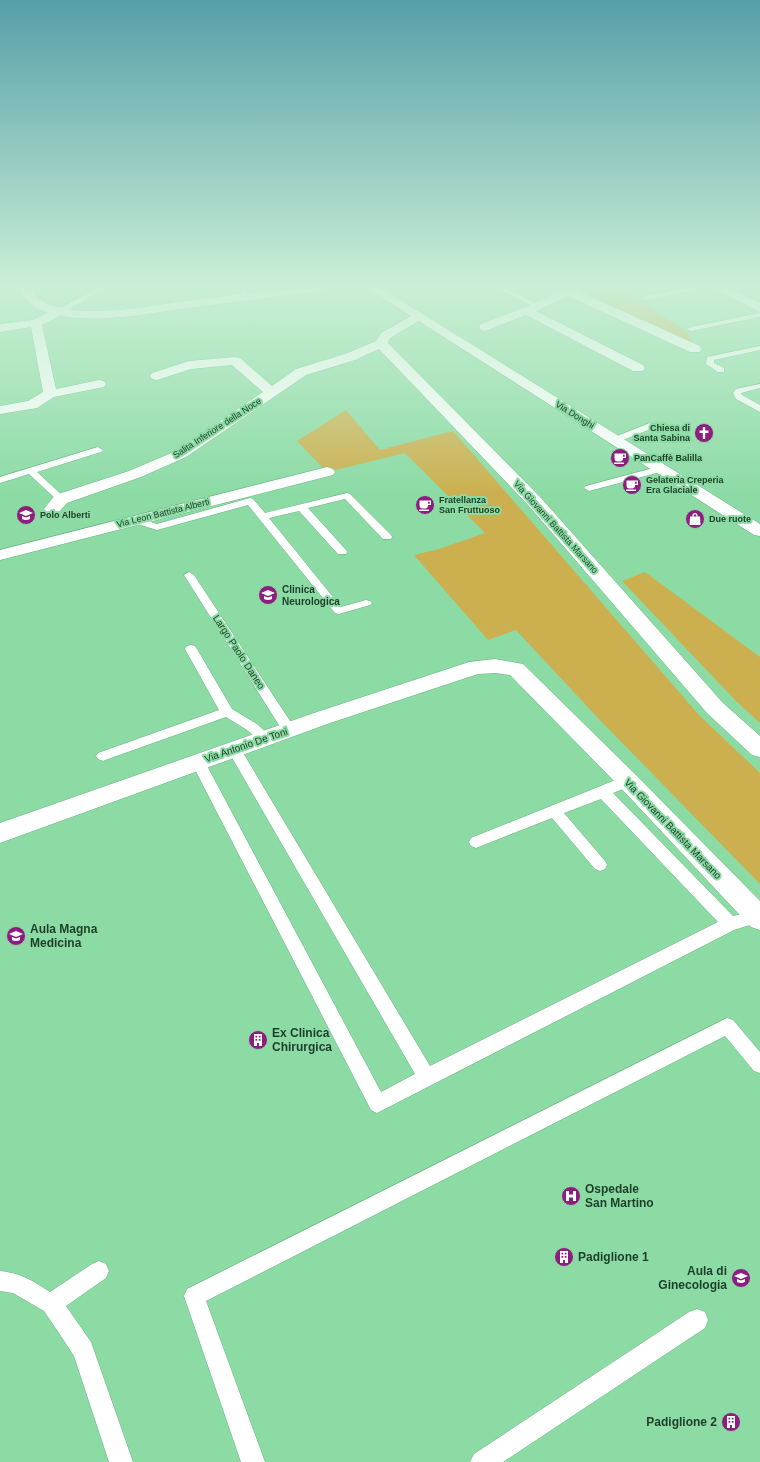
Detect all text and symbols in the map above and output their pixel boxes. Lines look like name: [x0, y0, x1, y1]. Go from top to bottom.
street label: Salita Inferiore della Noce: [171, 396, 263, 460]
street label: Via Donghi: [554, 399, 596, 431]
church icon: Chiesa di Santa Sabina: [693, 422, 715, 444]
place label: Chiesa di Santa Sabina: [633, 423, 691, 443]
cafe icon: PanCaffè Balilla: [609, 447, 631, 469]
place label: PanCaffè Balilla: [634, 453, 703, 463]
cafe icon: Gelateria Creperia Era Glaciale: [621, 474, 643, 496]
place label: Gelateria Creperia Era Glaciale: [646, 475, 725, 495]
street label: Via Giovanni Battista Marsano: [512, 479, 600, 575]
cafe icon: Fratellanza San Fruttuoso: [414, 494, 436, 516]
place label: Fratellanza San Fruttuoso: [439, 495, 500, 515]
street label: Via Leon Battista Alberti: [116, 497, 210, 529]
school or university icon: Polo Alberti: [15, 504, 37, 526]
shop icon: Due ruote: [684, 508, 706, 530]
place label: Polo Alberti: [40, 510, 90, 520]
place label: Due ruote: [709, 514, 751, 524]
school or university icon: Clinica Neurologica: [257, 584, 279, 606]
place label: Clinica Neurologica: [282, 584, 340, 607]
street label: Largo Paolo Daneo: [211, 613, 267, 691]
street label: Via Antonio De Toni: [203, 726, 289, 764]
street label: Via Giovanni Battista Marsano: [622, 777, 724, 881]
place label: Aula Magna Medicina: [30, 922, 98, 950]
school or university icon: Aula Magna Medicina: [5, 925, 27, 947]
place label: Ex Clinica Chirurgica: [272, 1026, 332, 1054]
building icon: Ex Clinica Chirurgica: [247, 1029, 269, 1051]
place label: Ospedale San Martino: [585, 1182, 654, 1210]
hospital icon: Ospedale San Martino: [560, 1185, 582, 1207]
building icon: Padiglione 1: [553, 1246, 575, 1268]
place label: Padiglione 1: [578, 1250, 649, 1264]
place label: Aula di Ginecologia: [658, 1264, 727, 1292]
school or university icon: Aula di Ginecologia: [730, 1267, 752, 1289]
building icon: Padiglione 2: [720, 1411, 742, 1433]
place label: Padiglione 2: [646, 1415, 717, 1429]

